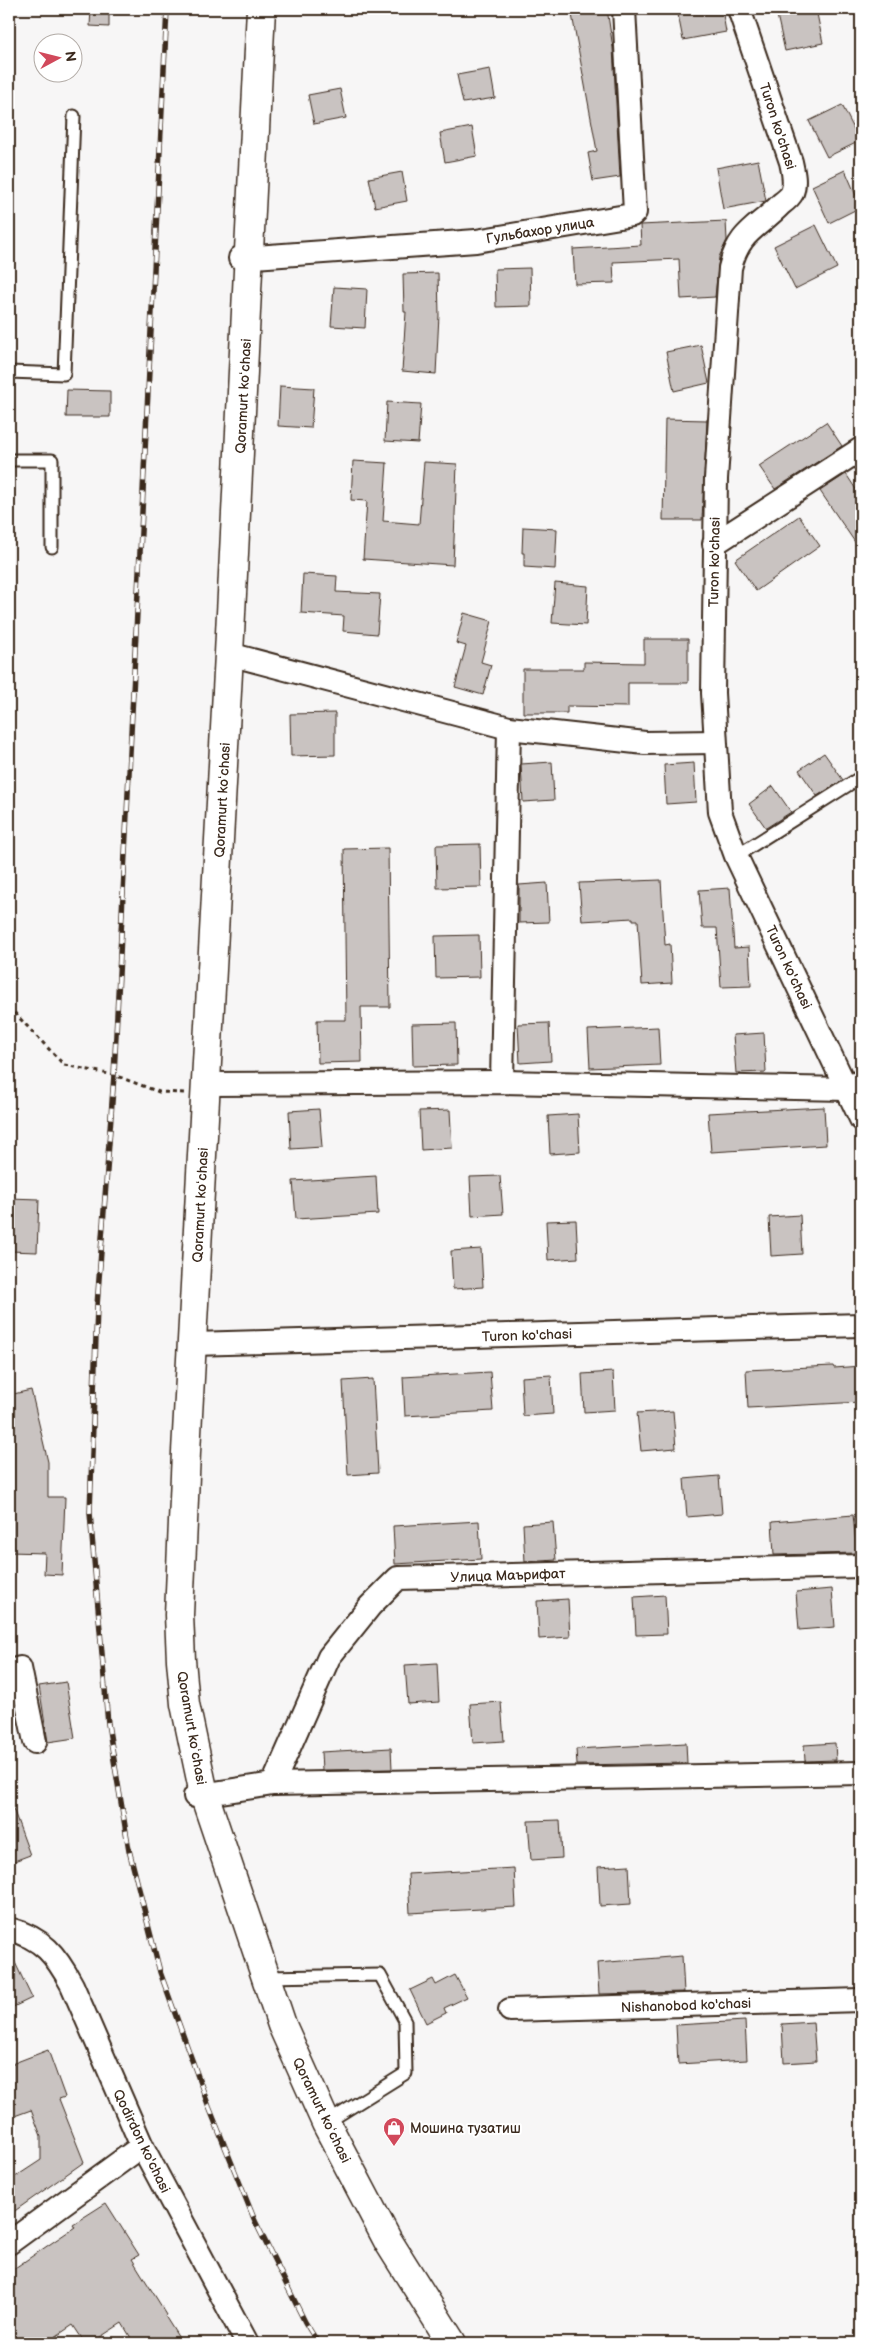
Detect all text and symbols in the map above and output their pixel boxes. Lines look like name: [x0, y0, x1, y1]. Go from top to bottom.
north arrow: [32, 32, 82, 82]
text: N: [61, 50, 79, 63]
street label: Turon ko'chasi: [756, 81, 800, 172]
street label: Гульбахор улица: [485, 213, 596, 247]
street label: Qoramurt koʻchasi: [232, 338, 255, 454]
street label: Turon ko'chasi: [705, 517, 724, 607]
street label: Qoramurt koʻchasi: [211, 742, 234, 858]
street label: Turon ko'chasi: [762, 923, 815, 1012]
street label: Qoramurt koʻchasi: [189, 1147, 212, 1263]
street label: Turon ko'chasi: [482, 1325, 572, 1346]
street label: Улица Маърифат: [450, 1565, 566, 1586]
street label: Qoramurt koʻchasi: [173, 1670, 210, 1786]
street label: Nishanobod ko'chasi: [621, 1995, 752, 2016]
street label: Qoramurt koʻchasi: [289, 2055, 354, 2166]
street label: Qodirdon ko'chasi: [109, 2087, 174, 2196]
shop icon: Мошина тузатиш: [382, 2116, 406, 2147]
place label: Мошина тузатиш: [410, 2120, 521, 2137]

